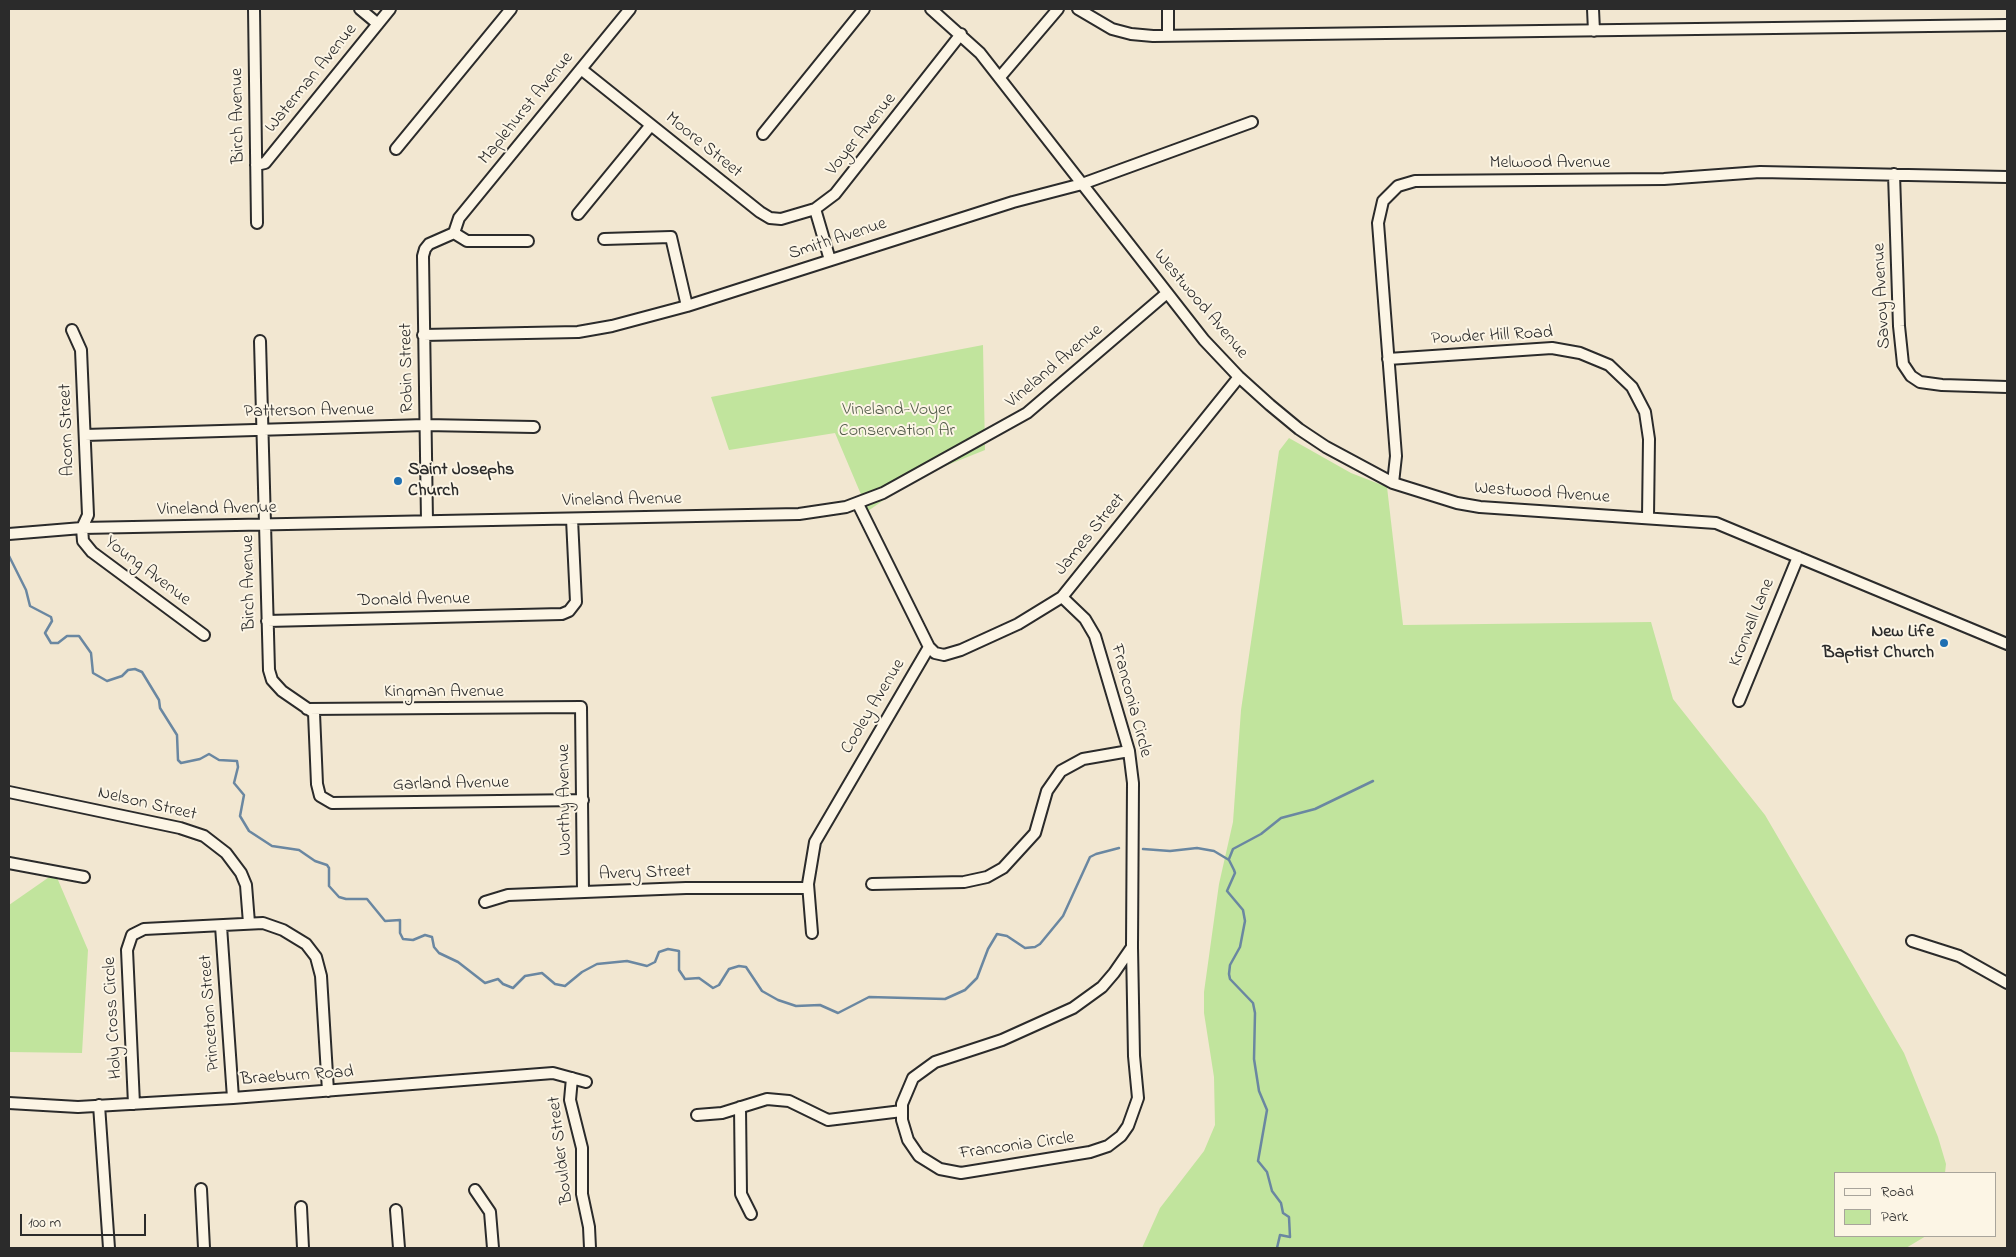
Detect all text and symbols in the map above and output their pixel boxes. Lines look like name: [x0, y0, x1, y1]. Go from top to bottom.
street label: Waterman Avenue: [261, 20, 363, 138]
street label: Maplehurst Avenue: [475, 48, 579, 170]
street label: Birch Avenue: [227, 68, 251, 164]
street label: Voyer Avenue: [822, 89, 902, 181]
street label: Moore Street: [660, 108, 746, 184]
street label: Melwood Avenue: [1490, 153, 1610, 175]
street label: Smith Avenue: [786, 214, 890, 266]
street label: Savoy Avenue: [1869, 243, 1897, 349]
street label: Westwood Avenue: [1148, 246, 1252, 364]
street label: Vineland Avenue: [1002, 320, 1108, 414]
street label: Robin Street: [396, 323, 420, 413]
street label: Powder Hill Road: [1431, 323, 1553, 351]
street label: Acorn Street: [56, 383, 80, 477]
street label: Patterson Avenue: [244, 400, 374, 424]
park label: Vineland-Voyer Conservation Ar: [839, 400, 955, 442]
place label: Saint Josephs Church: [408, 460, 514, 502]
marker: Saint Josephs Church: [392, 475, 404, 487]
street label: Westwood Avenue: [1473, 478, 1611, 510]
street label: Vineland Avenue: [562, 489, 682, 513]
street label: James Street: [1051, 490, 1131, 580]
street label: Vineland Avenue: [157, 498, 277, 522]
street label: Young Avenue: [100, 532, 194, 612]
street label: Birch Avenue: [238, 535, 262, 631]
street label: Kronvall Lane: [1726, 576, 1780, 670]
street label: Donald Avenue: [358, 589, 470, 613]
place label: New Life Baptist Church: [1823, 622, 1934, 664]
marker: New Life Baptist Church: [1938, 637, 1950, 649]
street label: Franconia Circle: [1105, 642, 1155, 760]
street label: Cooley Avenue: [837, 655, 911, 759]
street label: Kingman Avenue: [384, 682, 504, 704]
street label: Worthy Avenue: [554, 744, 578, 856]
street label: Garland Avenue: [393, 773, 509, 797]
street label: Nelson Street: [96, 783, 198, 827]
street label: Avery Street: [599, 862, 691, 886]
street label: Princeton Street: [196, 954, 226, 1072]
street label: Holy Cross Circle: [100, 956, 128, 1080]
street label: Braeburn Road: [240, 1062, 354, 1092]
street label: Boulder Street: [545, 1095, 579, 1205]
street label: Franconia Circle: [958, 1128, 1076, 1166]
legend: [1834, 1172, 1996, 1237]
text: Road: [1881, 1181, 1914, 1203]
scale bar: [22, 1204, 149, 1236]
text: Park: [1881, 1206, 1908, 1228]
text: 100 m: [28, 1212, 61, 1234]

